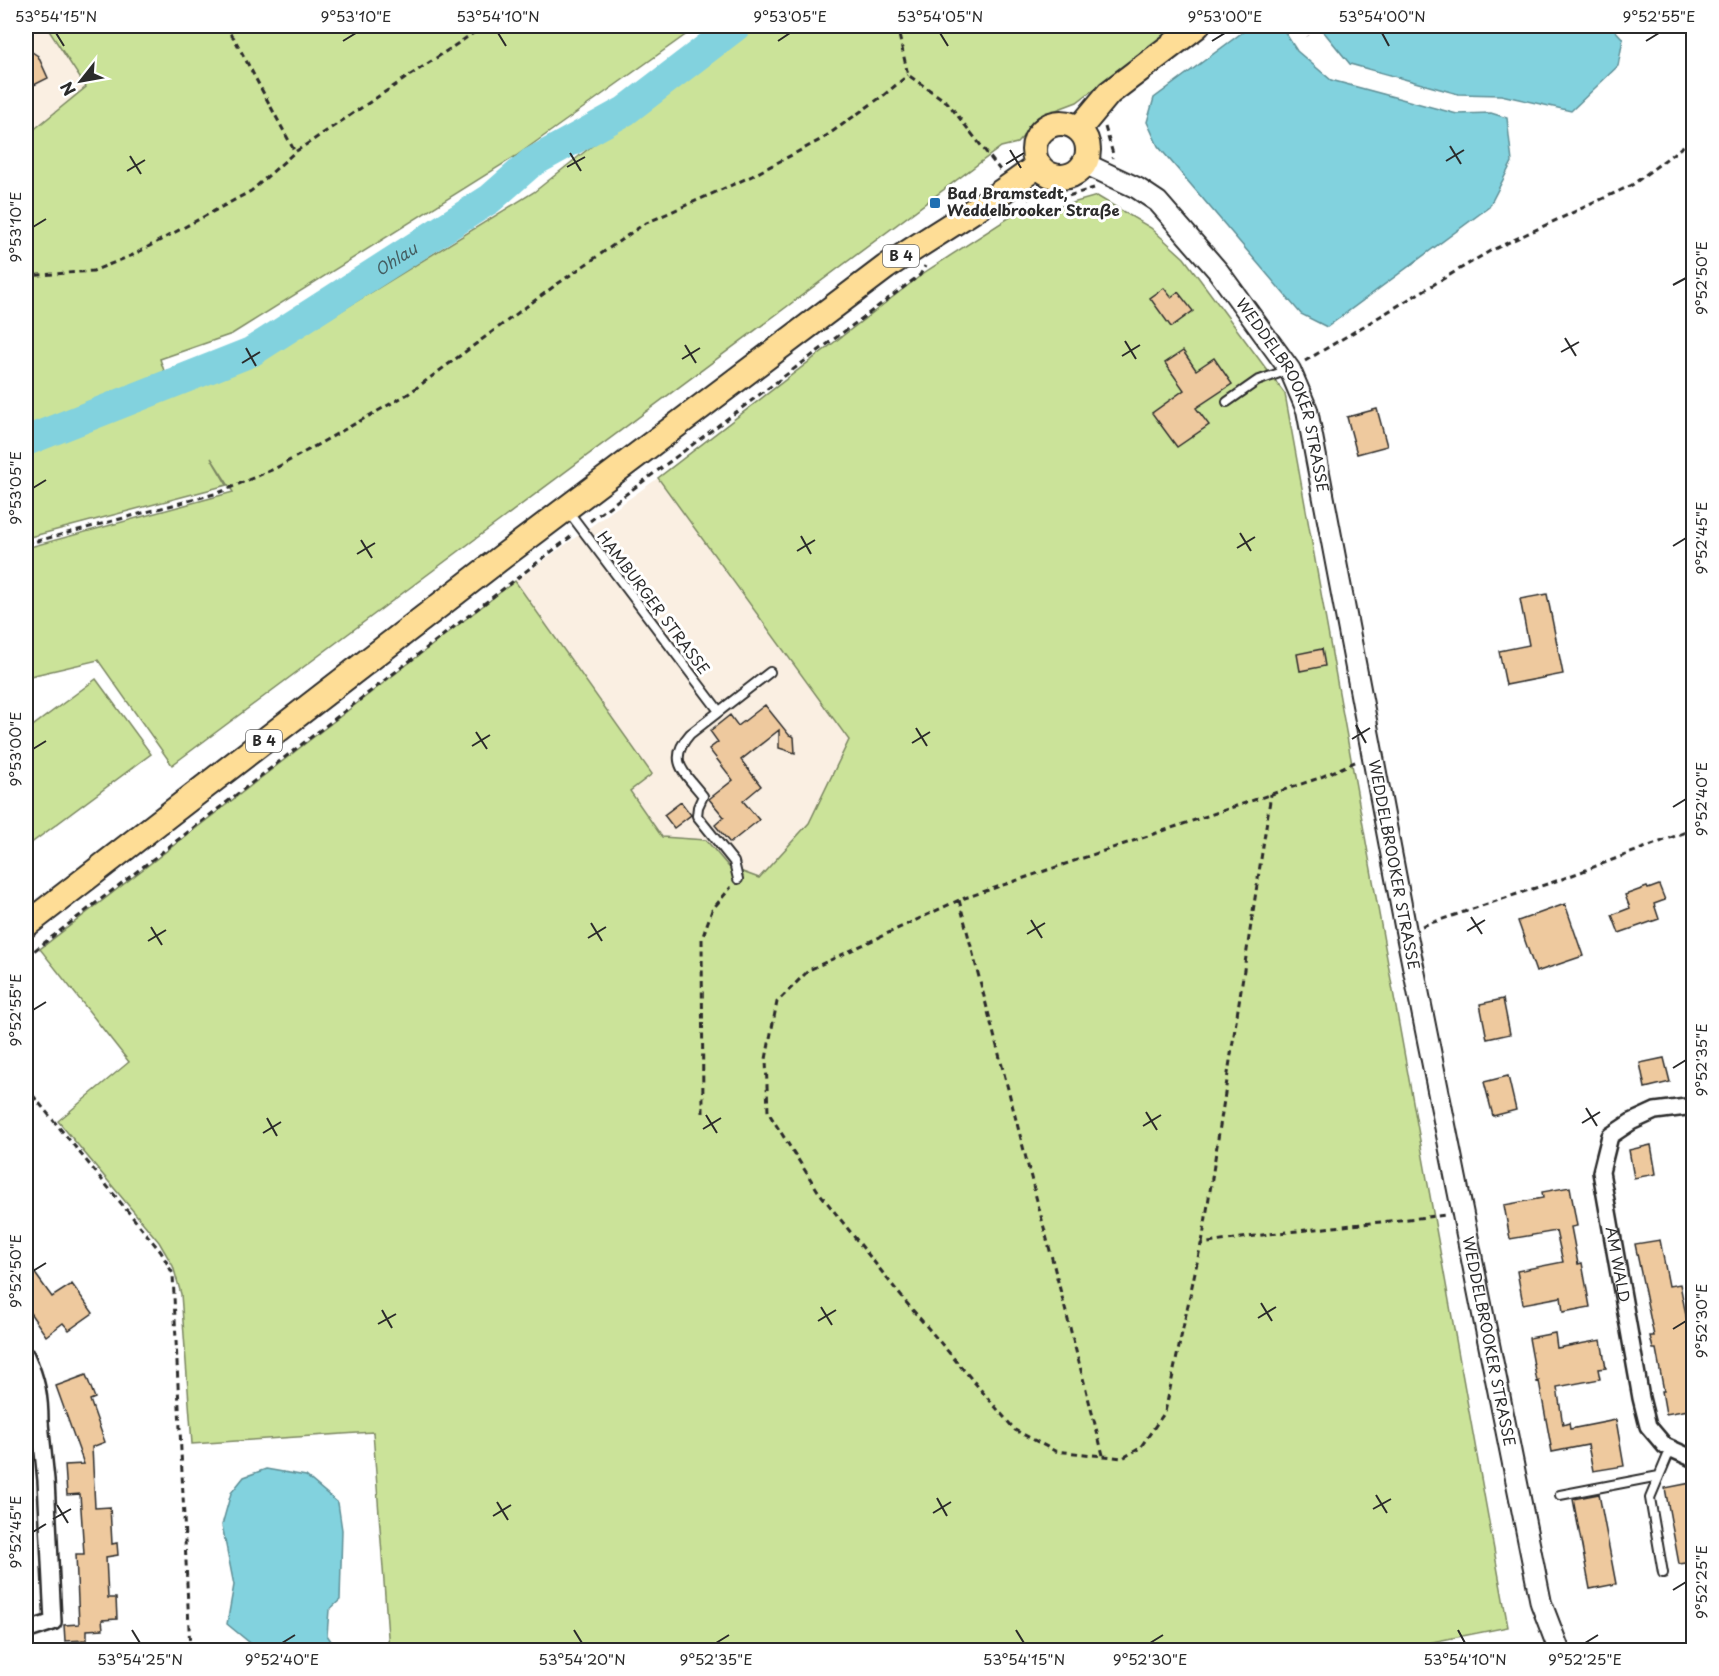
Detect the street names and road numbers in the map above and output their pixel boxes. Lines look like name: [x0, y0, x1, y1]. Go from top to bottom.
road number: B 4: [883, 245, 919, 267]
street label: WEDDELBROOKER STRASSE: [1231, 293, 1335, 494]
street label: HAMBURGER STRASSE: [592, 525, 716, 679]
road number: B 4: [246, 730, 282, 752]
street label: WEDDELBROOKER STRASSE: [1364, 758, 1427, 972]
street label: AM WALD: [1601, 1225, 1637, 1304]
street label: WEDDELBROOKER STRASSE: [1458, 1234, 1522, 1448]

